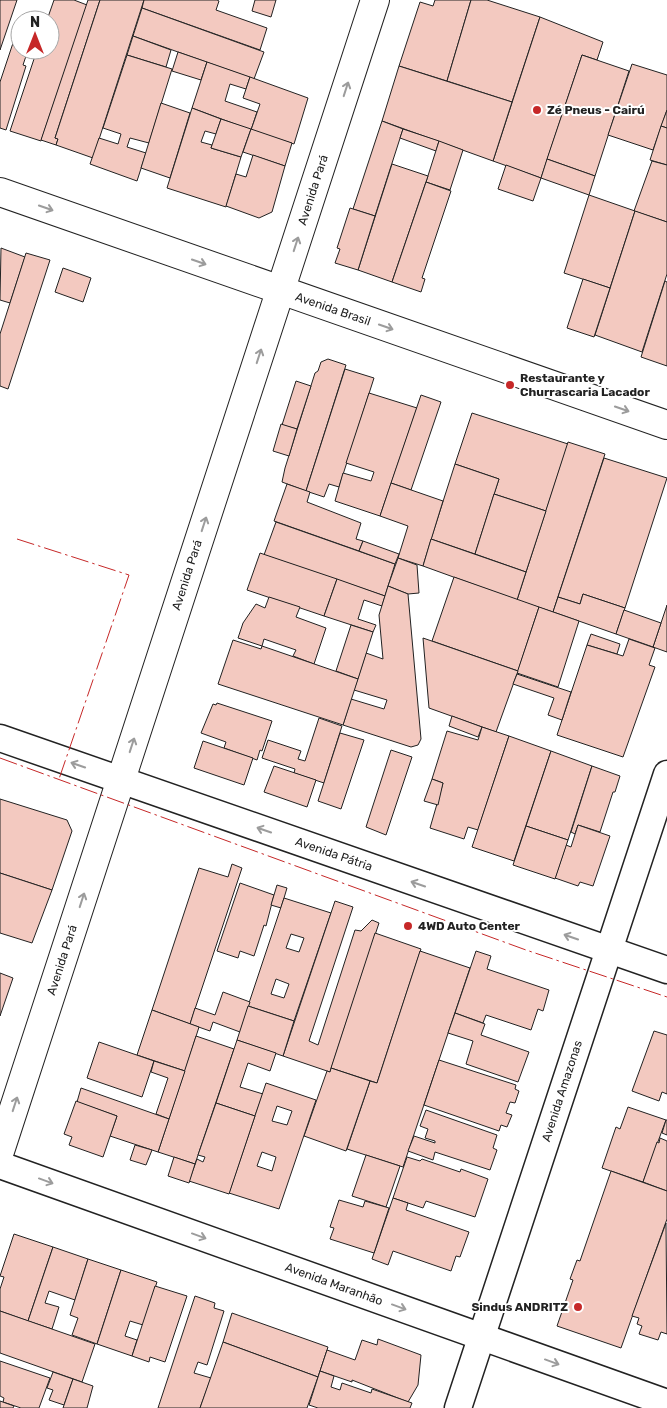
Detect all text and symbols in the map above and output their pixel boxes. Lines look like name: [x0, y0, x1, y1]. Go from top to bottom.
north arrow: [10, 10, 60, 60]
text: N: [30, 14, 40, 31]
one-way arrow: [342, 82, 351, 98]
place label: Zé Pneus - Cairú: [547, 103, 645, 117]
marker: Zé Pneus - Cairú: [531, 104, 543, 116]
street label: Avenida Pará: [295, 153, 331, 227]
one-way arrow: [38, 204, 53, 213]
one-way arrow: [291, 236, 301, 252]
one-way arrow: [191, 258, 207, 267]
street label: Avenida Brasil: [293, 290, 373, 328]
one-way arrow: [378, 323, 393, 332]
one-way arrow: [255, 348, 264, 364]
place label: Restaurante y Churrascaria Lacador: [520, 371, 650, 399]
marker: Restaurante y Churrascaria Lacador: [504, 379, 516, 391]
one-way arrow: [614, 405, 630, 415]
one-way arrow: [200, 517, 209, 533]
street label: Avenida Pará: [169, 538, 205, 612]
one-way arrow: [128, 738, 137, 754]
one-way arrow: [71, 760, 86, 769]
one-way arrow: [257, 825, 273, 834]
street label: Avenida Pátria: [294, 834, 374, 874]
one-way arrow: [410, 878, 426, 888]
one-way arrow: [77, 892, 87, 908]
place label: 4WD Auto Center: [418, 919, 521, 933]
marker: 4WD Auto Center: [402, 920, 414, 932]
street label: Avenida Pará: [44, 923, 80, 997]
one-way arrow: [564, 932, 580, 941]
street label: Avenida Amazonas: [539, 1039, 585, 1143]
one-way arrow: [11, 1097, 20, 1113]
one-way arrow: [38, 1177, 53, 1186]
one-way arrow: [191, 1232, 206, 1241]
street label: Avenida Maranhão: [283, 1260, 385, 1308]
place label: Sindus ANDRITZ: [471, 1300, 568, 1314]
marker: Sindus ANDRITZ: [572, 1301, 584, 1313]
one-way arrow: [391, 1303, 406, 1312]
one-way arrow: [544, 1358, 559, 1367]

